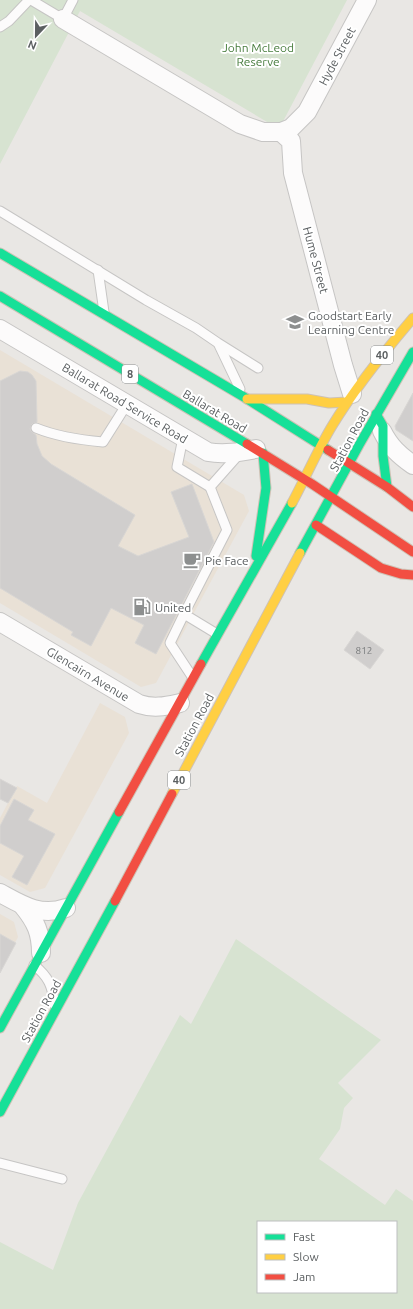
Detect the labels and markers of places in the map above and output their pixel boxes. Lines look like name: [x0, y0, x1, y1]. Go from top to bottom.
place label: Goodstart Early Learning Centre: [308, 309, 394, 336]
school or university icon: Goodstart Early Learning Centre: [285, 312, 305, 332]
cafe icon: Pie Face: [182, 550, 202, 570]
place label: Pie Face: [205, 554, 249, 567]
fuel station icon: United: [132, 597, 152, 617]
place label: United: [155, 601, 191, 614]

